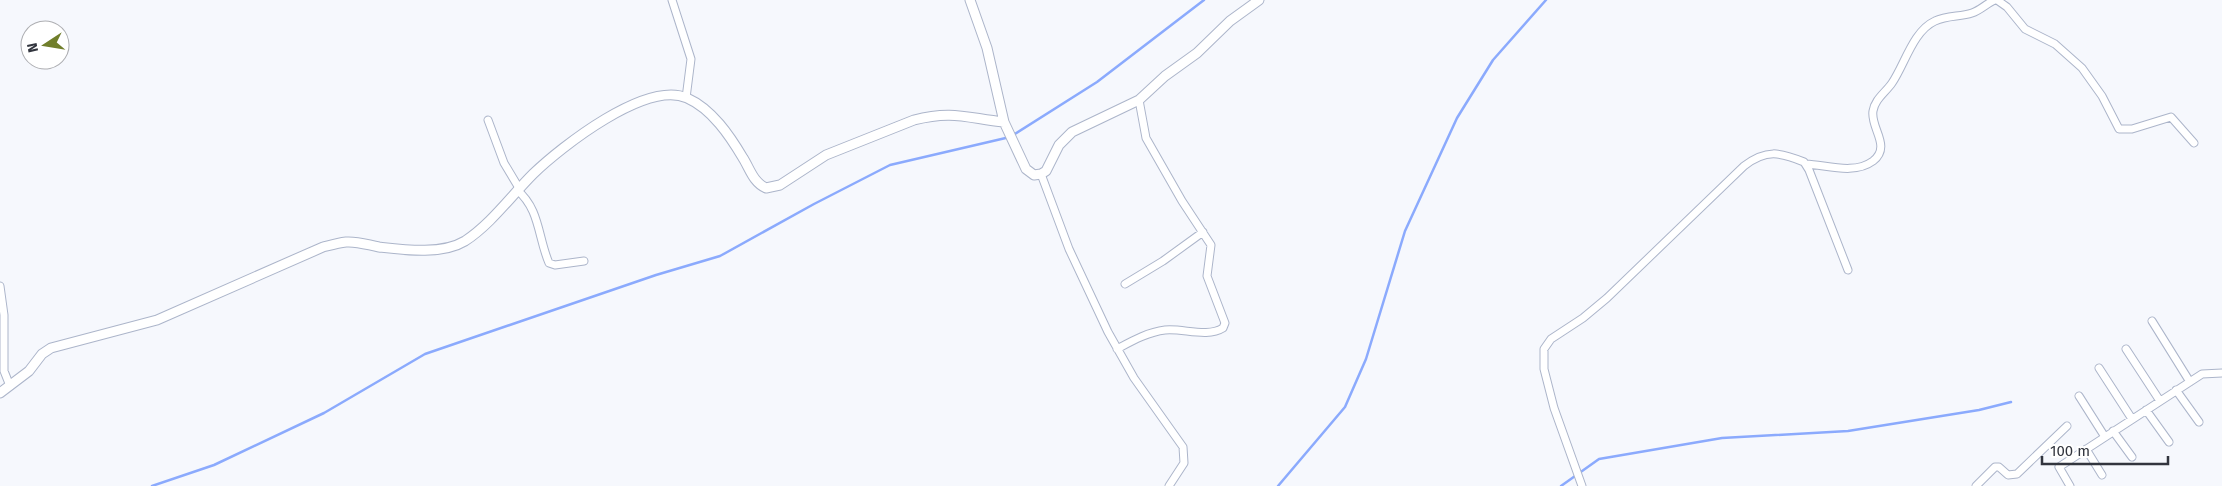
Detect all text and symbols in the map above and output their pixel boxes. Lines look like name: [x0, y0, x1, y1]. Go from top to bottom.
north arrow: [20, 20, 70, 70]
text: N: [23, 41, 42, 54]
scale bar: [2042, 434, 2168, 466]
text: 100 m: [2050, 442, 2090, 460]

